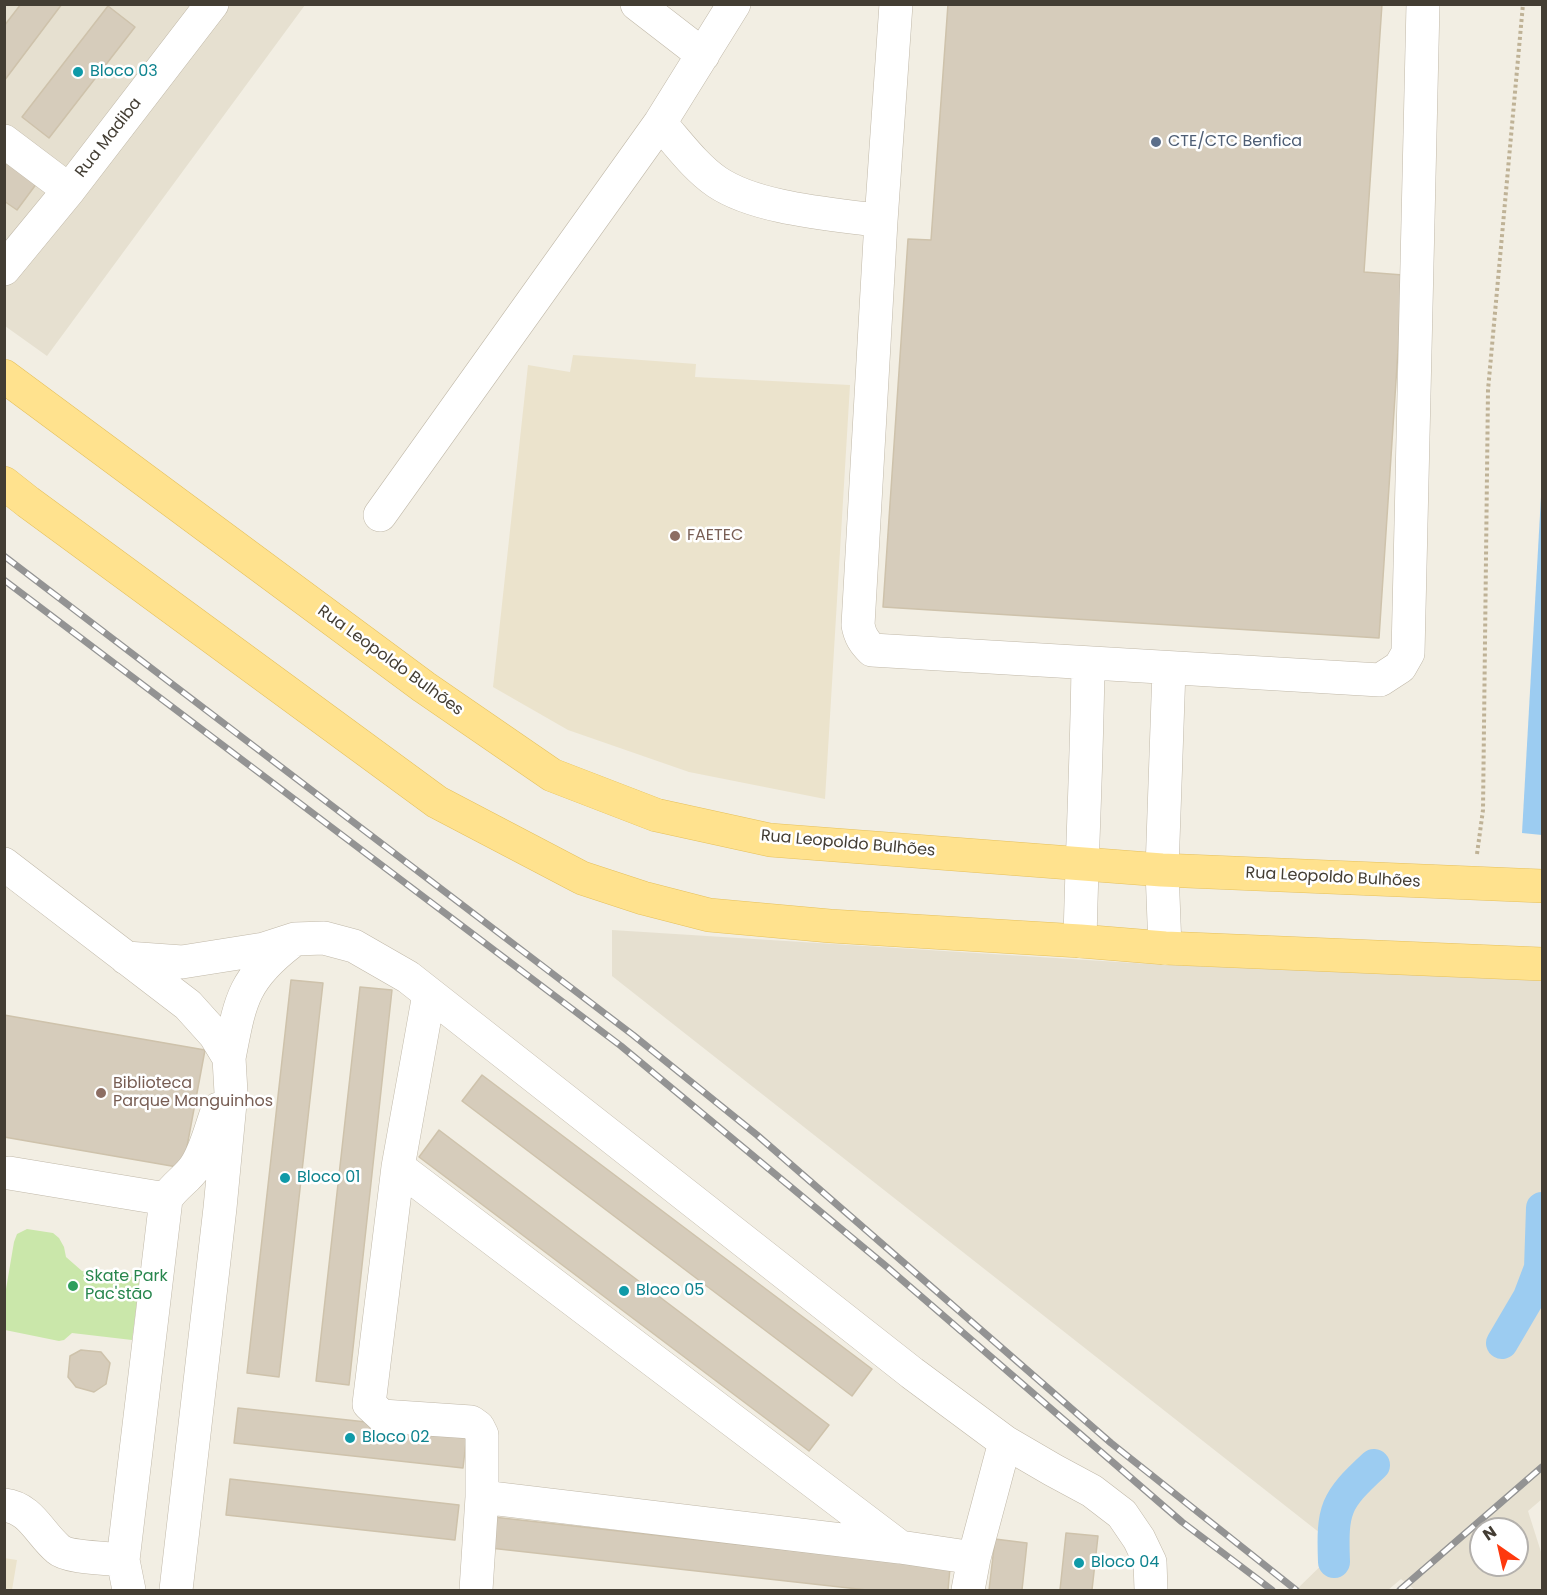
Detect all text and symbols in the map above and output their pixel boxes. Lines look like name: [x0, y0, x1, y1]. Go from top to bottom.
place label: Bloco 03: [90, 62, 158, 82]
marker: Bloco 03: [71, 65, 85, 79]
street label: Rua Madiba: [72, 94, 146, 182]
place label: CTE/CTC Benfica: [1168, 132, 1302, 152]
marker: CTE/CTC Benfica: [1149, 135, 1163, 149]
place label: FAETEC: [687, 526, 743, 546]
marker: FAETEC: [668, 529, 682, 543]
street label: Rua Leopoldo Bulhões: [313, 602, 467, 720]
street label: Rua Leopoldo Bulhões: [760, 827, 936, 861]
street label: Rua Leopoldo Bulhões: [1245, 864, 1421, 892]
place label: Biblioteca Parque Manguinhos: [113, 1074, 273, 1112]
marker: Biblioteca Parque Manguinhos: [94, 1086, 108, 1100]
place label: Bloco 01: [297, 1168, 360, 1188]
marker: Bloco 01: [278, 1171, 292, 1185]
place label: Skate Park Pac'stão: [85, 1267, 168, 1305]
marker: Skate Park Pac'stão: [66, 1279, 80, 1293]
place label: Bloco 05: [636, 1281, 704, 1301]
marker: Bloco 05: [617, 1284, 631, 1298]
place label: Bloco 02: [362, 1428, 429, 1448]
marker: Bloco 02: [343, 1431, 357, 1445]
north arrow: [1469, 1517, 1529, 1577]
text: N: [1478, 1520, 1501, 1546]
place label: Bloco 04: [1091, 1553, 1159, 1573]
marker: Bloco 04: [1072, 1556, 1086, 1570]

